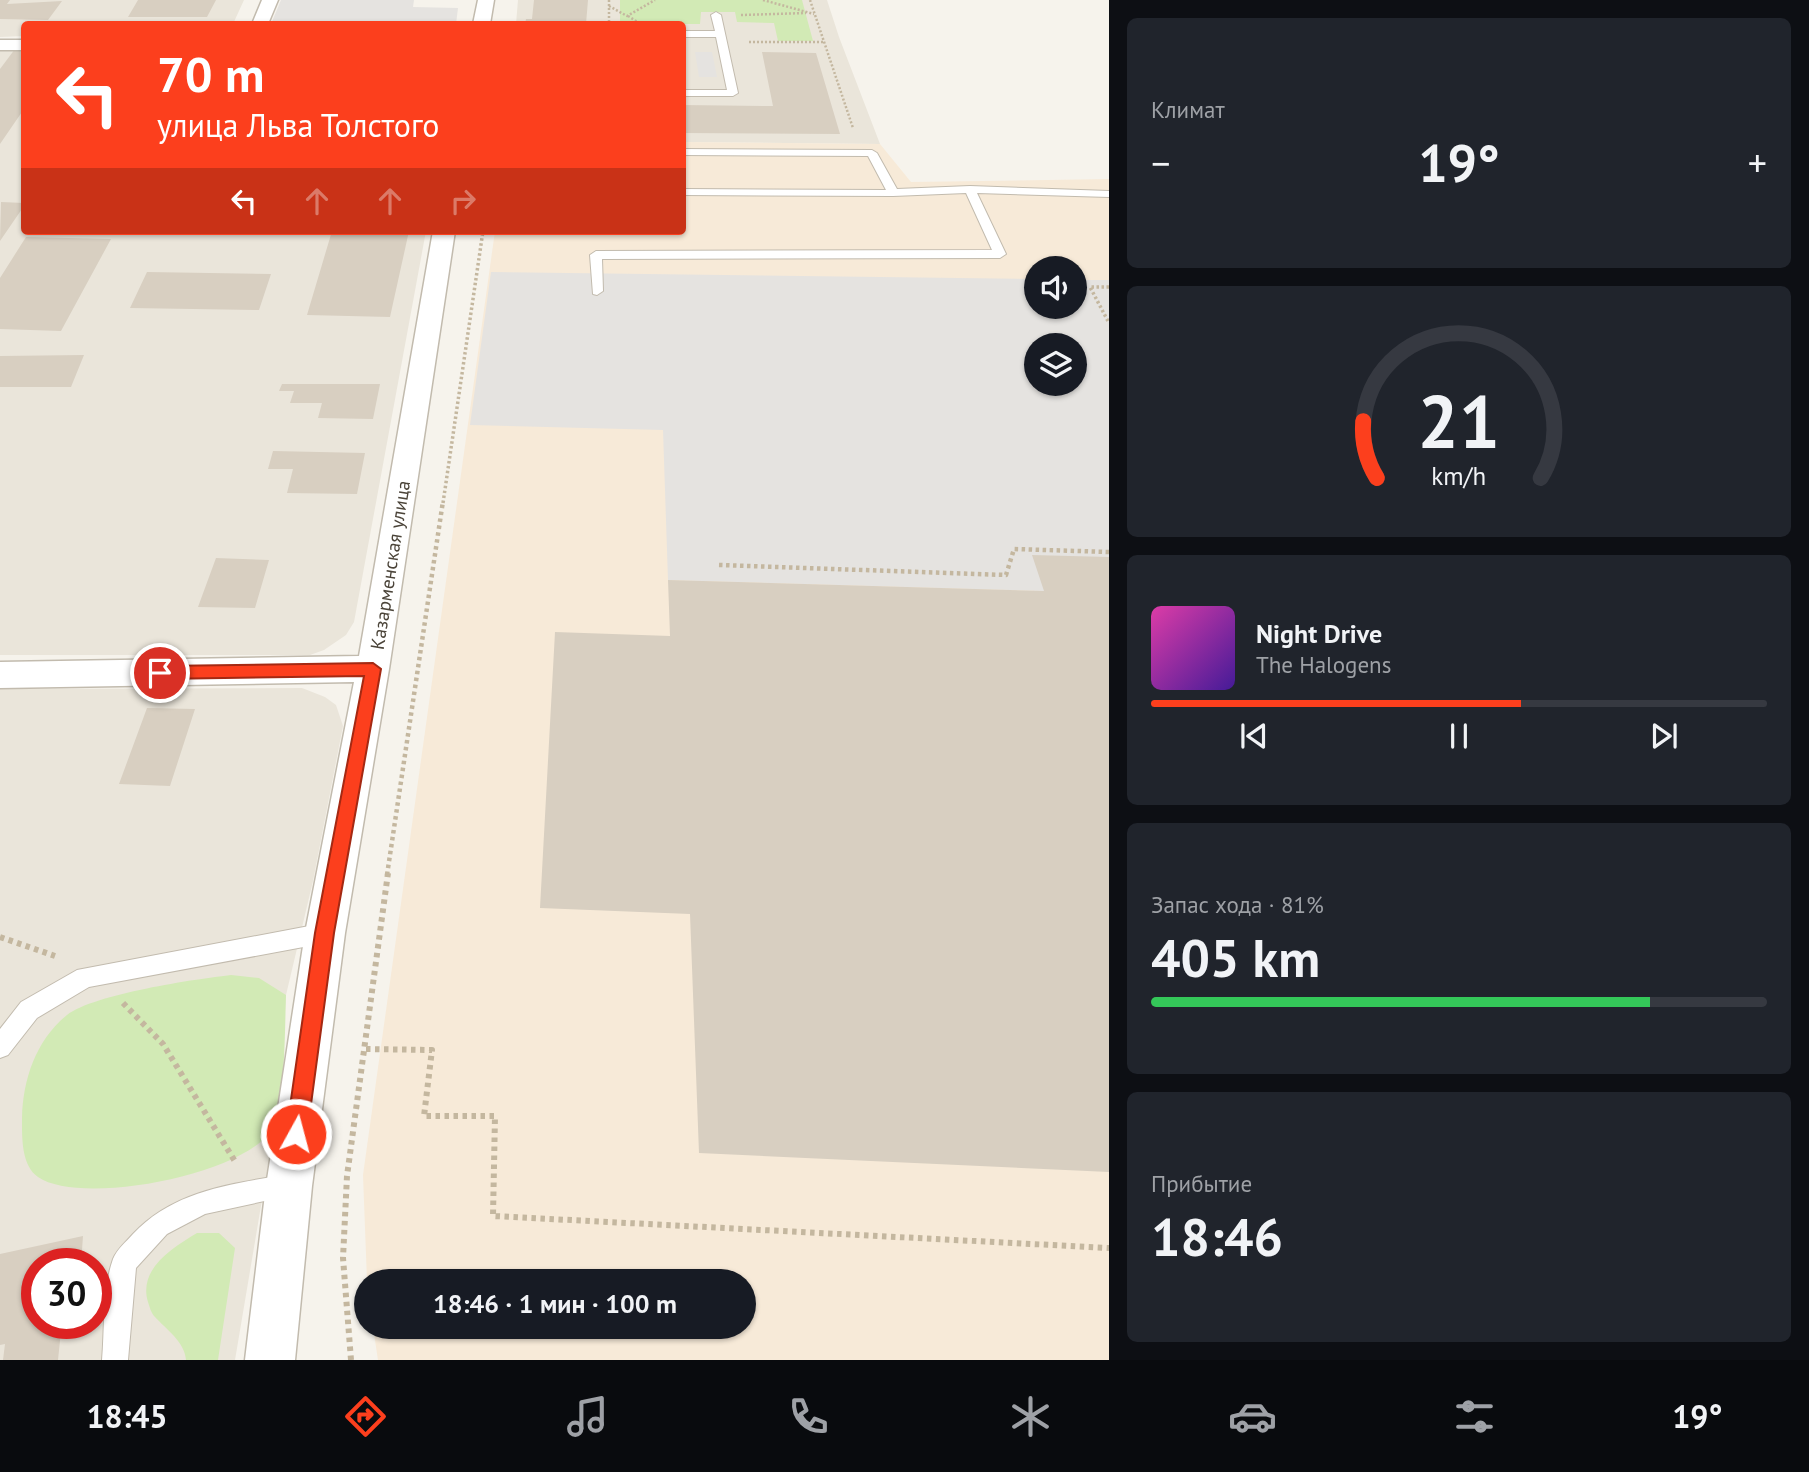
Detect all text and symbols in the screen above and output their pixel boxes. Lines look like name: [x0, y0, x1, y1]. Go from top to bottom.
text: 70 m: [157, 42, 264, 106]
icon: left: [42, 49, 133, 140]
text: Климат: [1151, 95, 1225, 124]
text: улица Льва Толстого: [157, 104, 439, 146]
text: 19°: [1418, 129, 1500, 196]
text: −: [1151, 138, 1170, 187]
text: +: [1748, 138, 1767, 187]
icon: left: [225, 182, 263, 220]
icon: ahead: [298, 182, 336, 220]
icon: ahead: [371, 182, 409, 220]
icon: right: [444, 182, 482, 220]
map controls: [1024, 256, 1087, 396]
button: sound: [1024, 256, 1087, 319]
button: layers: [1024, 333, 1087, 396]
text: 21: [1418, 374, 1500, 468]
text: km/h: [1432, 459, 1486, 491]
street label: Казарменская улица: [365, 479, 415, 651]
text: Night Drive: [1256, 617, 1382, 650]
pin: [130, 643, 190, 703]
text: The Halogens: [1256, 650, 1391, 679]
icon: arrive: [141, 654, 179, 692]
icon: previous: [1235, 717, 1273, 755]
icon: pause: [1440, 717, 1478, 755]
icon: next: [1645, 717, 1683, 755]
text: Запас хода · 81%: [1151, 890, 1324, 919]
text: 405 km: [1151, 924, 1320, 991]
position arrow: [259, 1097, 333, 1171]
text: Прибытие: [1151, 1169, 1252, 1198]
text: 18:46: [1151, 1203, 1283, 1270]
speed limit sign: 30: [21, 1248, 112, 1339]
text: 18:46 · 1 мин · 100 m: [433, 1287, 677, 1320]
icon: directions: [341, 1392, 390, 1441]
icon: music: [563, 1392, 612, 1441]
icon: phone: [784, 1392, 833, 1441]
icon: climate: [1006, 1392, 1055, 1441]
icon: car: [1228, 1392, 1277, 1441]
icon: filters: [1450, 1392, 1499, 1441]
text: 18:45: [86, 1395, 168, 1437]
text: 19°: [1672, 1395, 1723, 1437]

